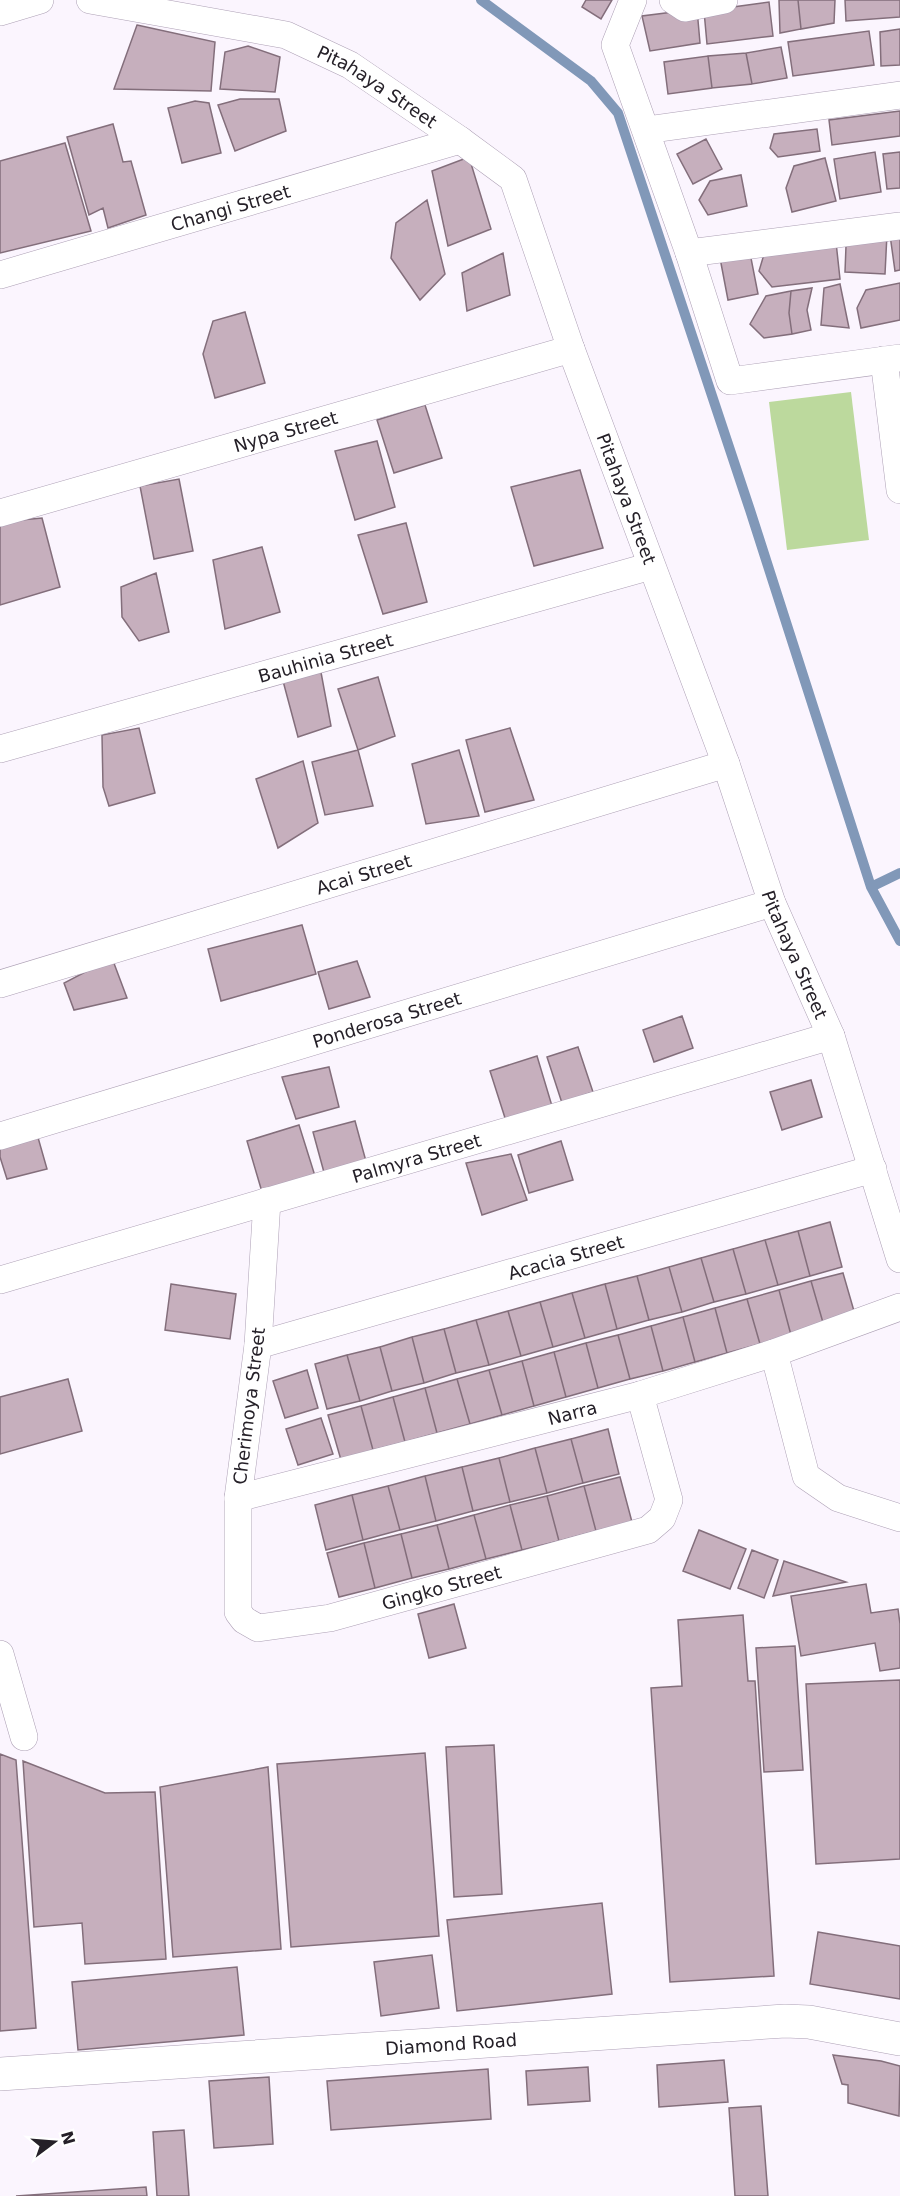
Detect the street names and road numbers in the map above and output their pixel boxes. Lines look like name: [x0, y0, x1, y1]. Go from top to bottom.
street label: Pitahaya Street: [314, 41, 441, 132]
street label: Changi Street: [168, 180, 292, 235]
street label: Nypa Street: [231, 406, 340, 456]
street label: Pitahaya Street: [593, 430, 661, 567]
street label: Bauhinia Street: [256, 629, 395, 686]
street label: Acai Street: [314, 849, 414, 898]
street label: Pitahaya Street: [758, 888, 832, 1022]
street label: Ponderosa Street: [310, 987, 464, 1052]
street label: Palmyra Street: [350, 1129, 483, 1187]
street label: Acacia Street: [505, 1230, 626, 1283]
street label: Cherimoya Street: [229, 1326, 269, 1486]
street label: Narra: [545, 1396, 599, 1429]
street label: Gingko Street: [379, 1561, 504, 1614]
street label: Diamond Road: [384, 2029, 518, 2058]

